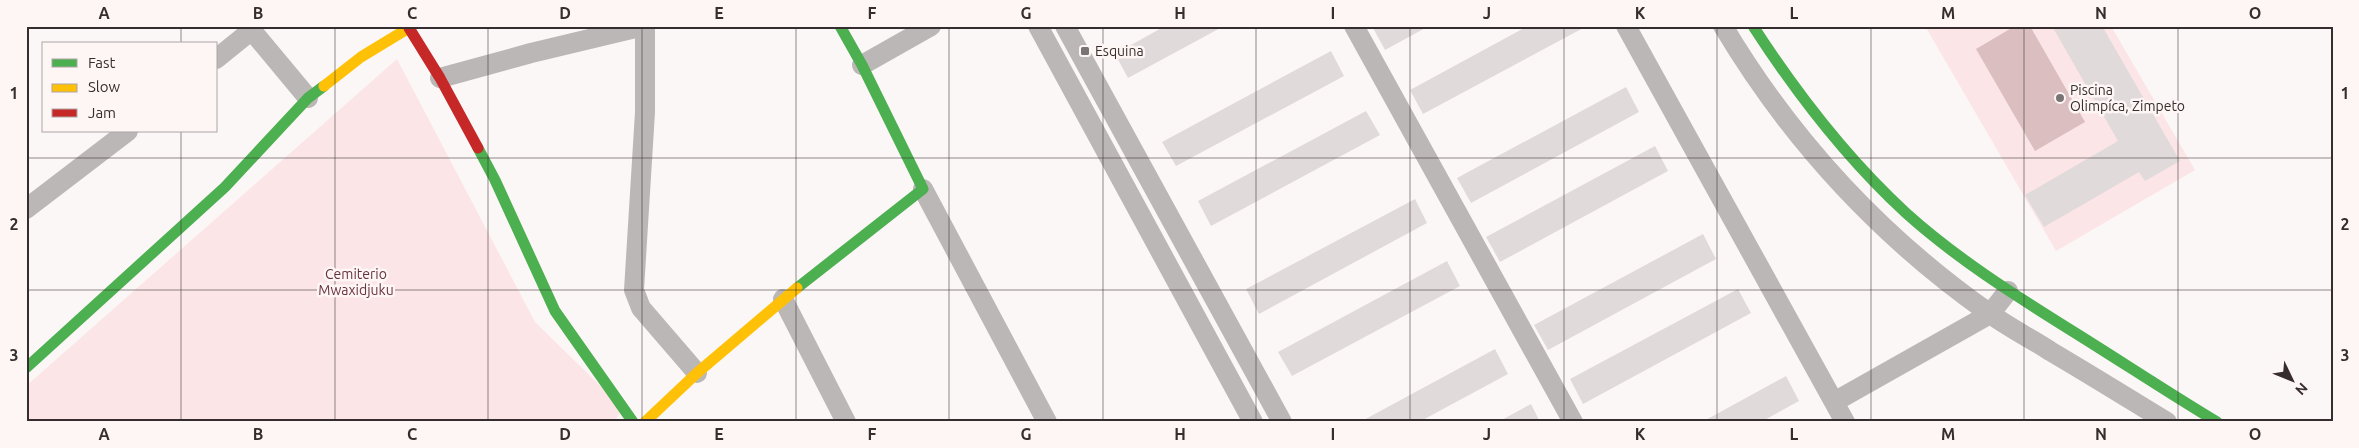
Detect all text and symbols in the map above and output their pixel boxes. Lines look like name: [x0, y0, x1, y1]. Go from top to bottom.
text: A: [98, 4, 110, 22]
text: B: [253, 4, 263, 22]
text: C: [407, 4, 417, 22]
text: D: [559, 4, 571, 22]
text: E: [714, 4, 724, 22]
text: F: [868, 4, 877, 22]
text: G: [1020, 4, 1032, 22]
text: H: [1174, 4, 1186, 22]
text: I: [1331, 4, 1335, 22]
text: J: [1483, 4, 1491, 22]
text: K: [1635, 4, 1646, 22]
text: L: [1790, 4, 1799, 22]
text: M: [1941, 4, 1955, 22]
text: N: [2095, 4, 2107, 22]
text: O: [2249, 4, 2261, 22]
legend: [42, 42, 218, 132]
place label: Esquina: [1095, 43, 1144, 59]
marker: Esquina: [1079, 45, 1091, 57]
text: Fast: [88, 54, 116, 71]
text: Slow: [88, 78, 121, 95]
place label: Piscina Olimpíca, Zimpeto: [2070, 82, 2185, 114]
text: 1: [9, 84, 19, 102]
text: 1: [2340, 84, 2350, 102]
marker: Piscina Olimpíca, Zimpeto: [2054, 92, 2066, 104]
text: Jam: [88, 104, 116, 121]
text: 2: [9, 215, 19, 233]
text: 2: [2340, 215, 2350, 233]
park label: Cemiterio Mwaxidjuku: [318, 266, 394, 298]
text: 3: [9, 346, 19, 364]
text: 3: [2340, 346, 2350, 364]
north arrow: [2266, 356, 2316, 406]
text: N: [2292, 380, 2311, 398]
text: A: [98, 425, 110, 443]
text: B: [253, 425, 263, 443]
text: C: [407, 425, 417, 443]
text: D: [559, 425, 571, 443]
text: E: [714, 425, 724, 443]
text: F: [868, 425, 877, 443]
text: G: [1020, 425, 1032, 443]
text: H: [1174, 425, 1186, 443]
text: I: [1331, 425, 1335, 443]
text: J: [1483, 425, 1491, 443]
text: K: [1635, 425, 1646, 443]
text: L: [1790, 425, 1799, 443]
text: M: [1941, 425, 1955, 443]
text: N: [2095, 425, 2107, 443]
text: O: [2249, 425, 2261, 443]

